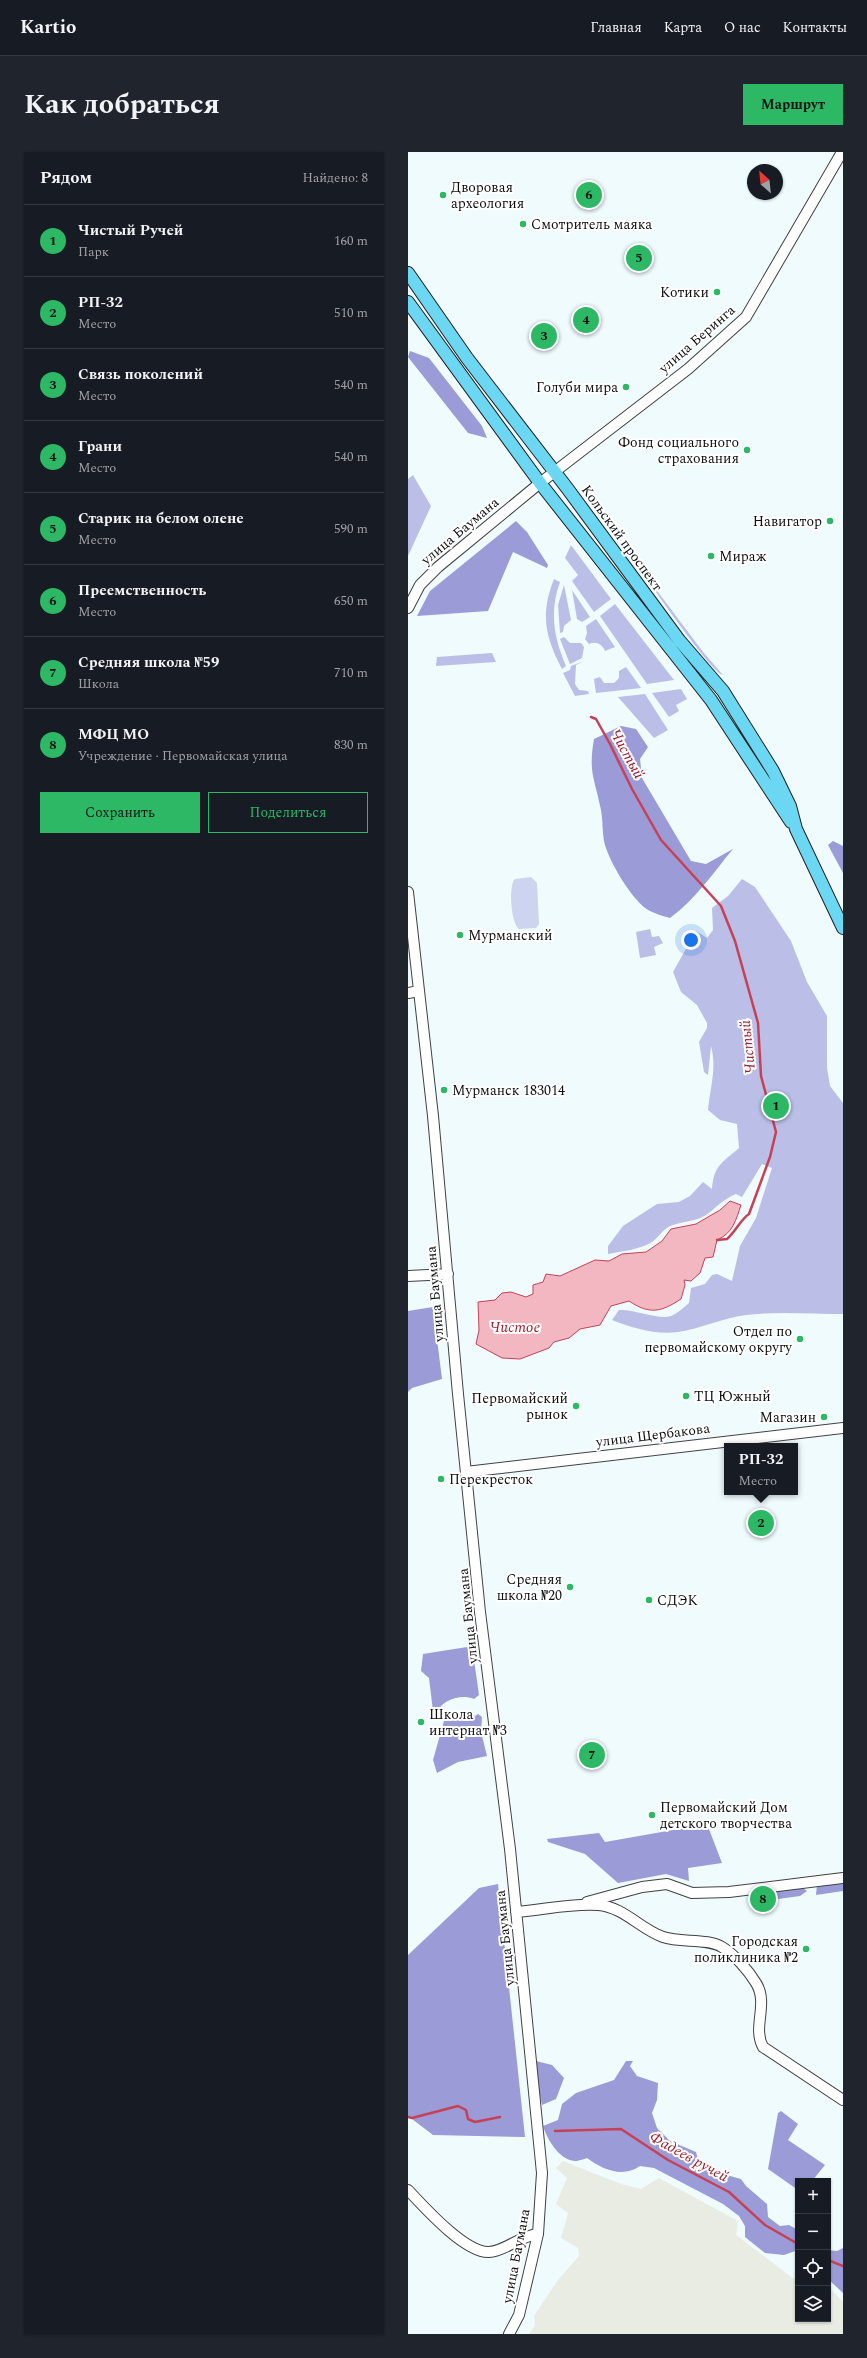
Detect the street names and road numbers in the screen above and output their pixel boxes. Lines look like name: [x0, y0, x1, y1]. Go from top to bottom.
street label: улица Беринга: [653, 300, 740, 379]
street label: Кольский проспект: [576, 481, 668, 596]
street label: улица Баумана: [416, 492, 504, 571]
street label: улица Баумана: [420, 1245, 450, 1344]
street label: улица Щербакова: [594, 1418, 711, 1453]
street label: улица Баумана: [453, 1567, 484, 1666]
street label: улица Баумана: [490, 1889, 521, 1988]
street label: улица Баумана: [496, 2207, 536, 2306]

